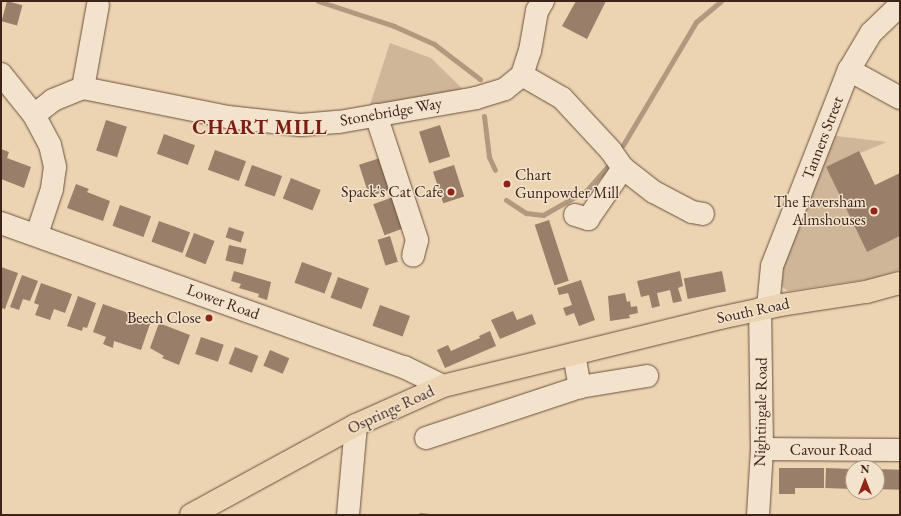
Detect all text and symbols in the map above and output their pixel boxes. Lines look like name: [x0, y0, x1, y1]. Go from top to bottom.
street label: Stonebridge Way: [338, 94, 444, 130]
street label: Tanners Street: [798, 94, 848, 182]
district label: CHART MILL: [192, 115, 328, 139]
place label: Chart Gunpowder Mill: [515, 165, 619, 203]
marker: Chart Gunpowder Mill: [502, 179, 512, 189]
place label: Spack's Cat Cafe: [341, 182, 443, 202]
marker: Spack's Cat Cafe: [446, 187, 456, 197]
place label: The Faversham Almshouses: [773, 192, 866, 230]
marker: The Faversham Almshouses: [869, 206, 879, 216]
street label: Lower Road: [184, 280, 262, 324]
street label: South Road: [715, 294, 791, 328]
place label: Beech Close: [127, 308, 201, 328]
marker: Beech Close: [204, 313, 214, 323]
street label: Nightingale Road: [750, 357, 772, 467]
street label: Ospringe Road: [345, 382, 437, 438]
street label: Cavour Road: [790, 440, 872, 460]
north arrow: [845, 460, 885, 500]
text: N: [861, 462, 869, 476]

